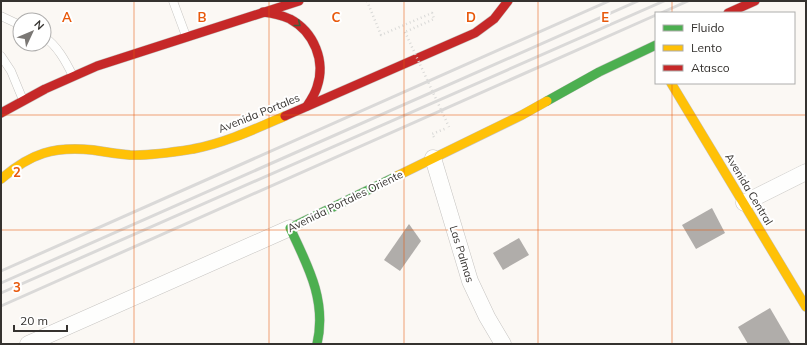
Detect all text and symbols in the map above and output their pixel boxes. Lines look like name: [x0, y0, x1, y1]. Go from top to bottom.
text: A: [62, 9, 72, 25]
text: B: [198, 9, 207, 25]
text: C: [332, 9, 341, 25]
text: D: [466, 9, 476, 25]
text: E: [601, 9, 609, 25]
north arrow: [12, 12, 52, 52]
legend: [655, 12, 795, 84]
text: N: [31, 17, 47, 33]
one-way arrow: [294, 19, 301, 26]
text: Fluido: [691, 20, 725, 35]
text: Lento: [691, 40, 722, 55]
text: Atasco: [691, 60, 730, 75]
street label: Avenida Portales: [216, 90, 302, 136]
street label: Avenida Central: [722, 151, 776, 227]
text: 2: [13, 164, 21, 180]
street label: Avenida Portales Oriente: [285, 167, 405, 235]
street label: Las Palmas: [447, 224, 477, 284]
text: 3: [13, 279, 21, 295]
scale bar: [14, 307, 67, 333]
text: 20 m: [20, 313, 48, 328]

